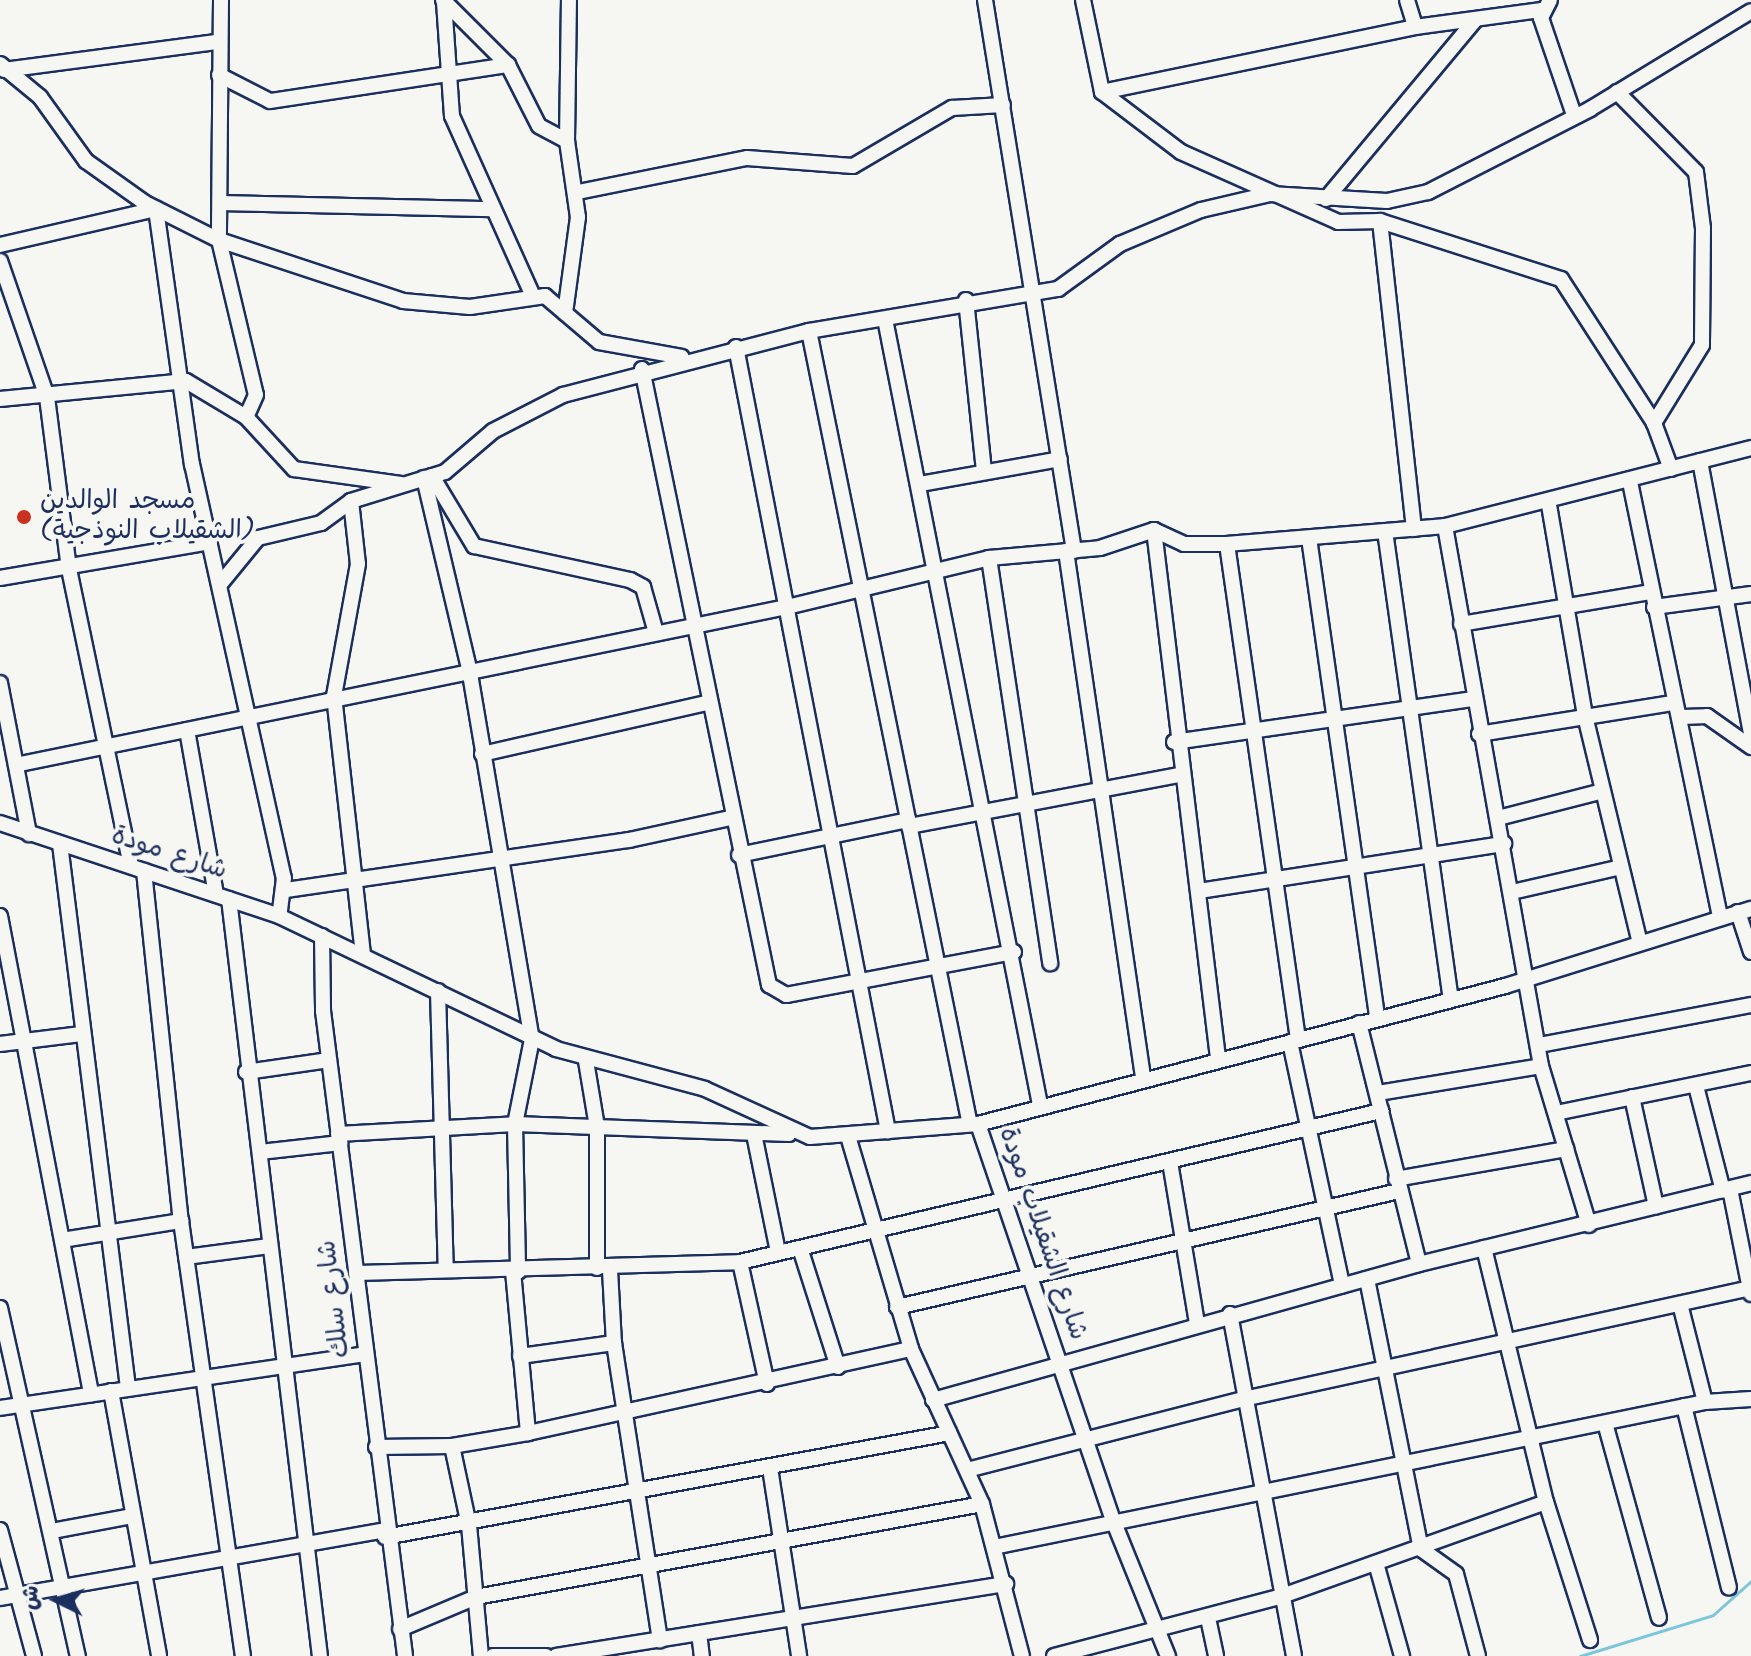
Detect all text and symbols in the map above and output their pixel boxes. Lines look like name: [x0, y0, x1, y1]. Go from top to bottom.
place label: مسجد الوالدين (الشقيلاب النوذجية): [40, 486, 255, 548]
marker: مسجد الوالدين (الشقيلاب النوذجية): [15, 508, 33, 526]
street label: شارع مودة: [107, 821, 231, 887]
street label: شارع الشقيلاب مودة: [991, 1124, 1093, 1344]
street label: شارع سلك: [312, 1238, 358, 1360]
north arrow: [16, 1560, 96, 1640]
text: ش: [13, 1584, 50, 1611]

